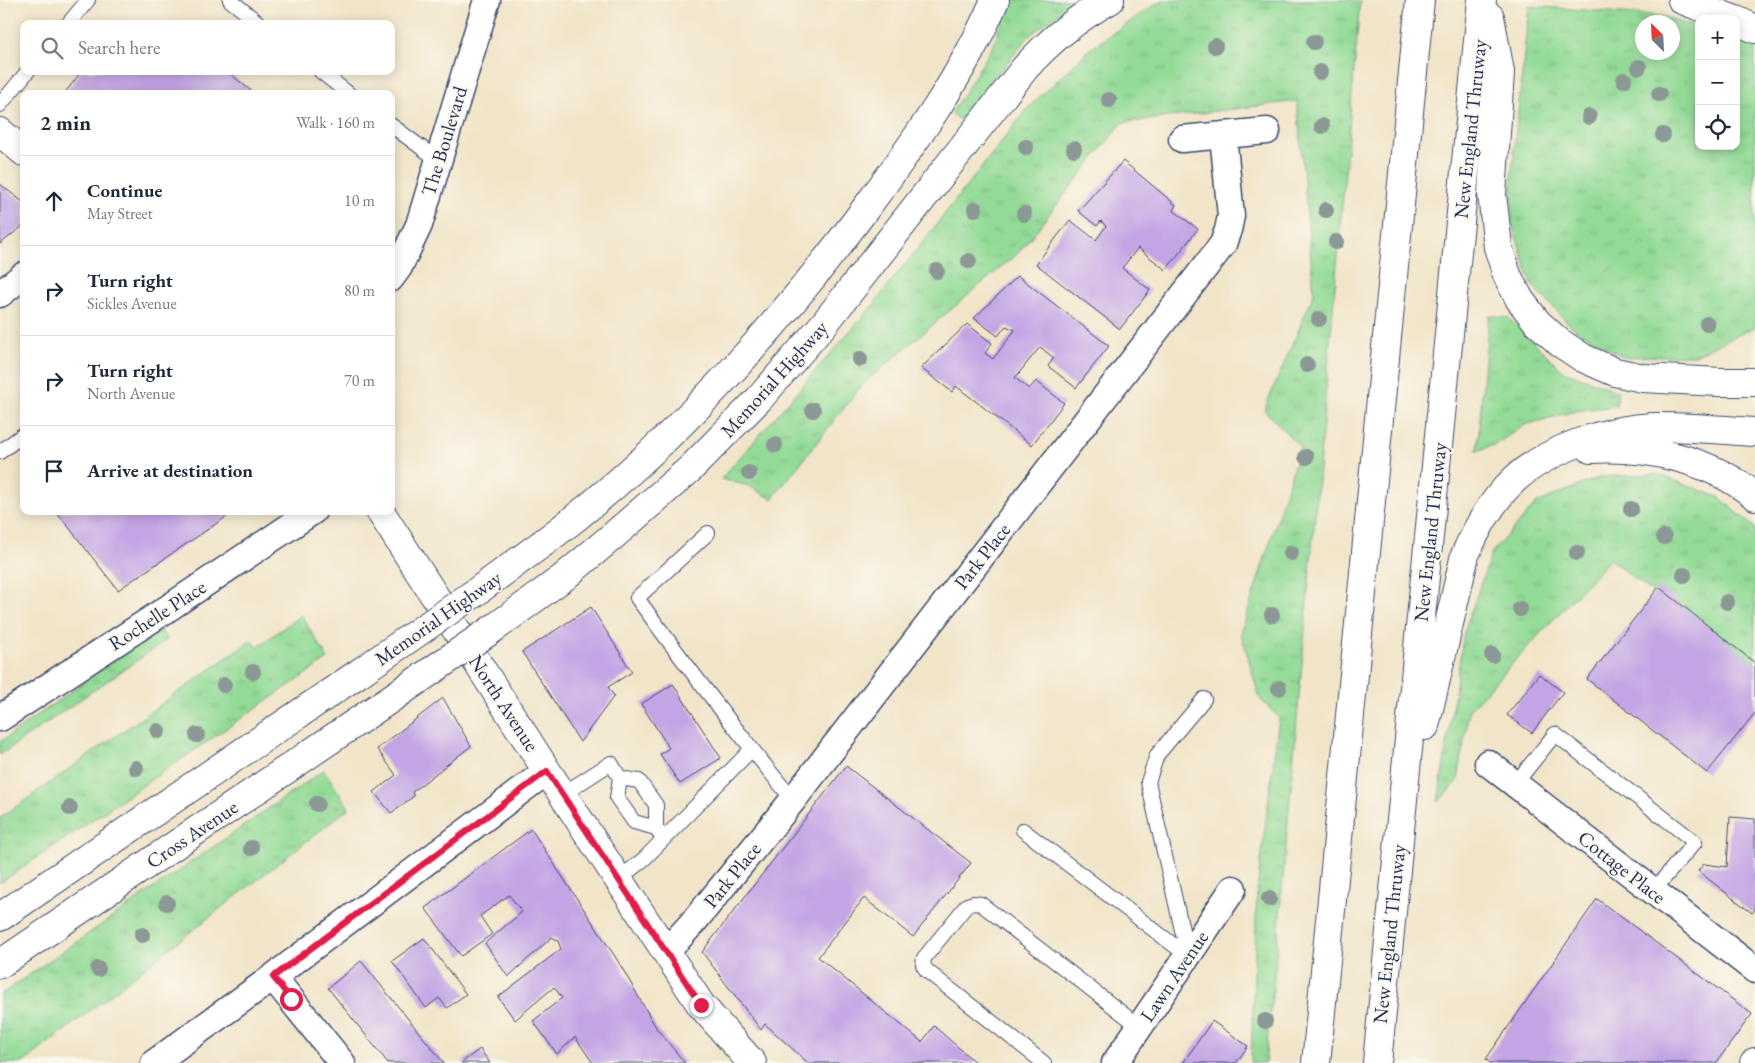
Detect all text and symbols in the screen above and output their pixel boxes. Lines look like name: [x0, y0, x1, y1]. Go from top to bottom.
north arrow: [1635, 15, 1680, 60]
map controls: [1695, 15, 1740, 150]
button: +: [1695, 15, 1740, 60]
search box: [20, 20, 395, 75]
icon: search: [38, 34, 66, 62]
text: Search here: [78, 35, 160, 60]
street label: New England Thruway: [1448, 38, 1492, 220]
button: −: [1695, 60, 1740, 105]
street label: The Boulevard: [415, 82, 473, 199]
button: locate: [1695, 105, 1740, 150]
text: 2 min: [40, 109, 91, 136]
text: Walk · 160 m: [296, 112, 375, 133]
text: Continue: [87, 178, 162, 203]
icon: ahead: [40, 187, 68, 215]
text: 10 m: [344, 190, 375, 211]
text: May Street: [87, 203, 153, 224]
text: Turn right: [87, 268, 173, 293]
icon: right: [40, 277, 68, 305]
text: 80 m: [344, 280, 375, 301]
text: Sickles Avenue: [87, 293, 177, 314]
street label: Memorial Highway: [715, 315, 834, 443]
text: Turn right: [87, 358, 173, 383]
icon: right: [40, 367, 68, 395]
text: 70 m: [344, 370, 375, 391]
text: North Avenue: [87, 383, 175, 404]
street label: New England Thruway: [1408, 441, 1452, 623]
icon: arrive: [40, 457, 68, 485]
text: Arrive at destination: [87, 458, 253, 483]
street label: Park Place: [948, 517, 1016, 595]
street label: Memorial Highway: [370, 565, 507, 671]
street label: Rochelle Place: [103, 574, 211, 656]
street label: North Avenue: [463, 650, 545, 757]
street label: Cross Avenue: [141, 794, 243, 874]
street label: Cottage Place: [1573, 825, 1671, 910]
street label: Park Place: [698, 837, 767, 913]
street label: New England Thruway: [1367, 843, 1411, 1025]
street label: Lawn Avenue: [1134, 925, 1214, 1027]
route start: [280, 988, 303, 1011]
route end: [690, 994, 713, 1017]

